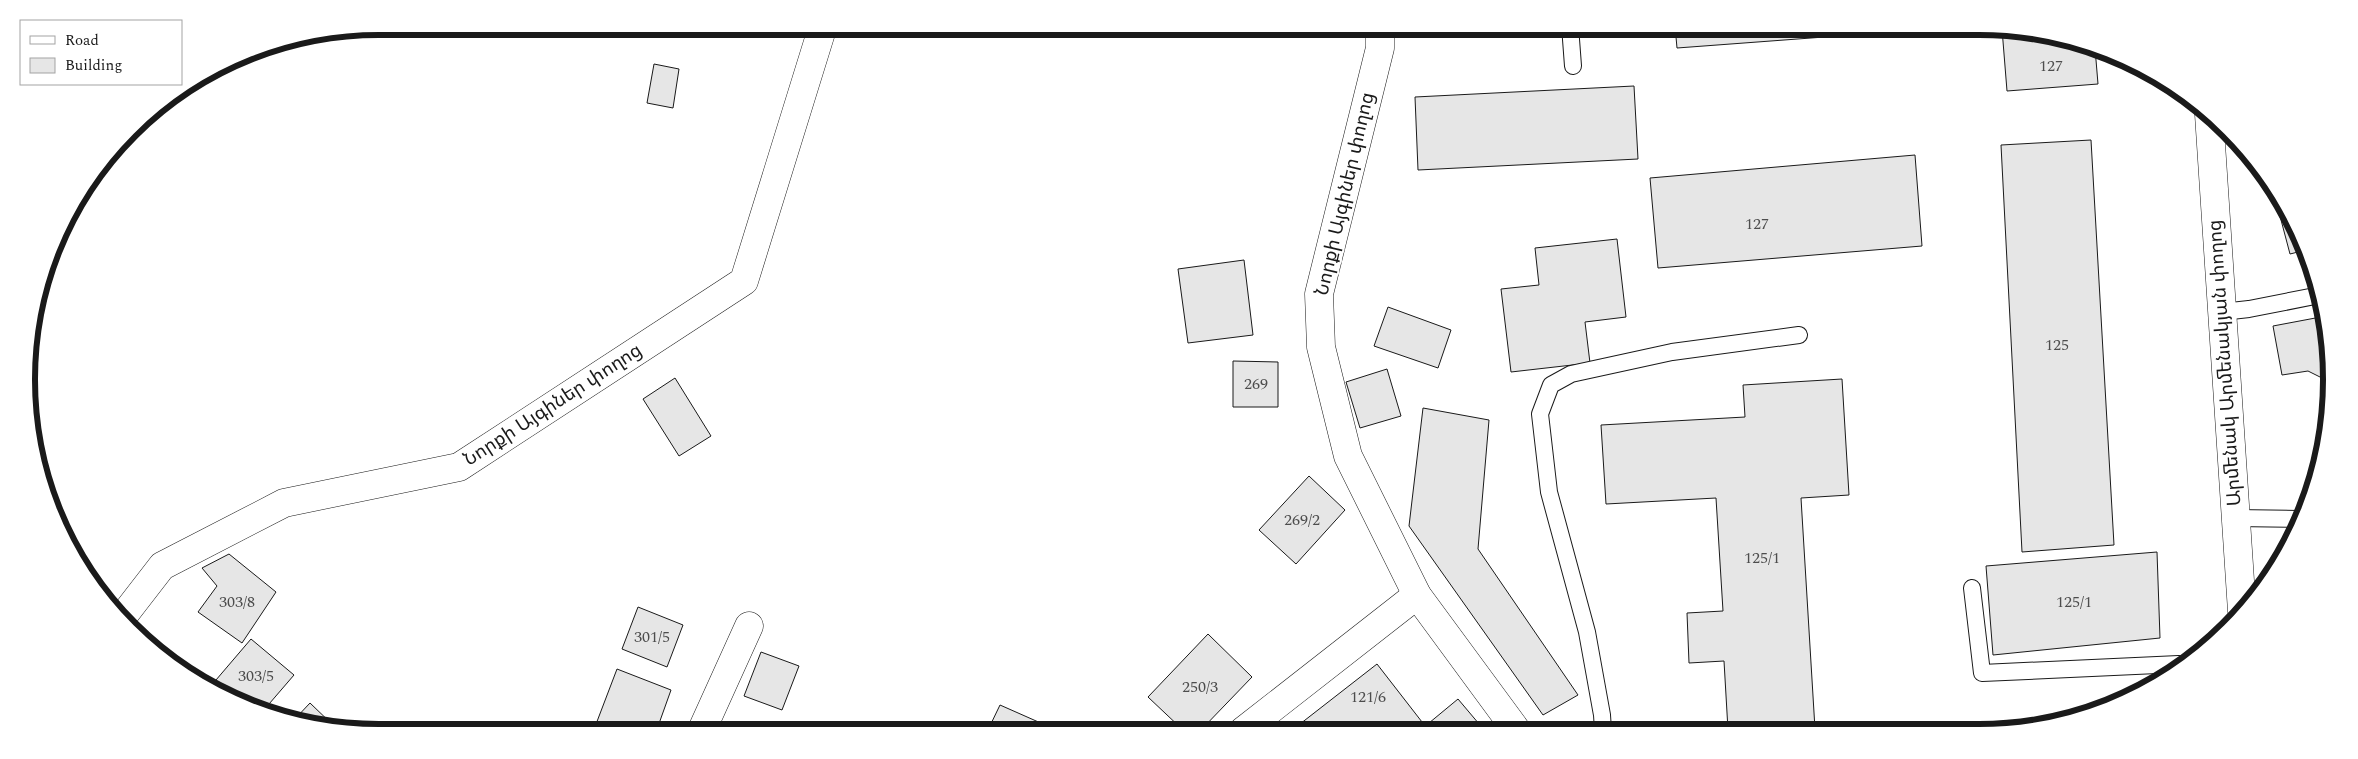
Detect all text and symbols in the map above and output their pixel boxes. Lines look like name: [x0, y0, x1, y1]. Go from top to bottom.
legend: [20, 20, 182, 85]
text: Road: [65, 29, 99, 52]
text: Building: [65, 54, 122, 77]
house number: 127: [2039, 54, 2063, 78]
street label: Նորքի Այգիներ փողոց: [1307, 89, 1383, 299]
house number: 127: [1745, 212, 1769, 236]
street label: Արմենակ Արմենակյան փողոց: [2201, 219, 2249, 507]
house number: 125: [2045, 333, 2069, 357]
street label: Նորքի Այգիներ փողոց: [458, 336, 648, 474]
house number: 269: [1244, 372, 1268, 396]
house number: 269/2: [1284, 508, 1320, 532]
house number: 125/1: [1744, 546, 1780, 570]
house number: 303/8: [219, 590, 255, 614]
house number: 125/1: [2056, 590, 2092, 614]
house number: 301/5: [634, 625, 670, 649]
house number: 303/5: [238, 664, 274, 688]
house number: 250/3: [1182, 675, 1218, 699]
house number: 121/6: [1350, 685, 1386, 709]

